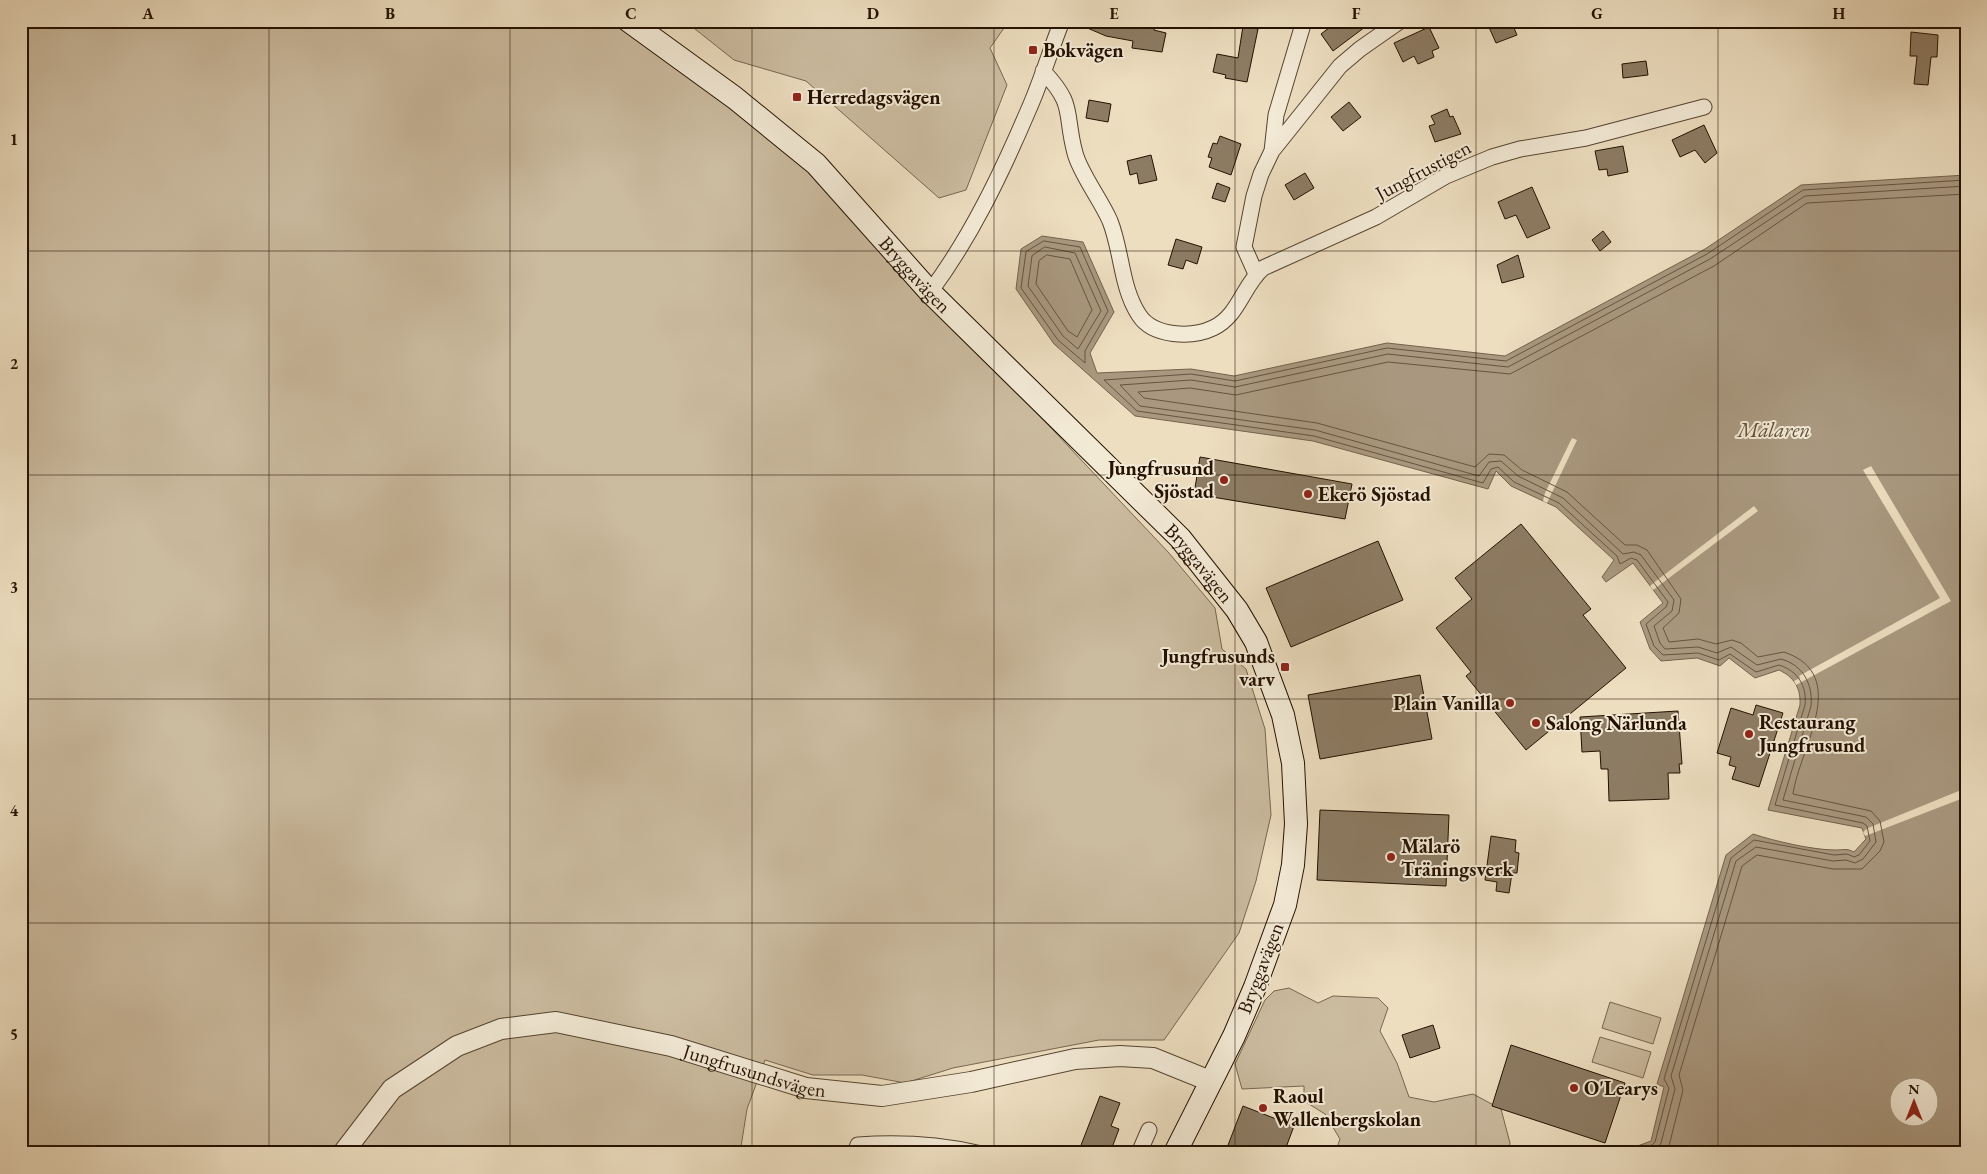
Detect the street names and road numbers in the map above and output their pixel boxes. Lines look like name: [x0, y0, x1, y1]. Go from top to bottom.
street label: Jungfrustigen: [1369, 134, 1476, 207]
street label: Bryggavägen: [873, 231, 957, 319]
street label: Bryggavägen: [1159, 517, 1240, 609]
street label: Bryggavägen: [1231, 918, 1289, 1017]
street label: Jungfrusundsvägen: [678, 1037, 828, 1103]

